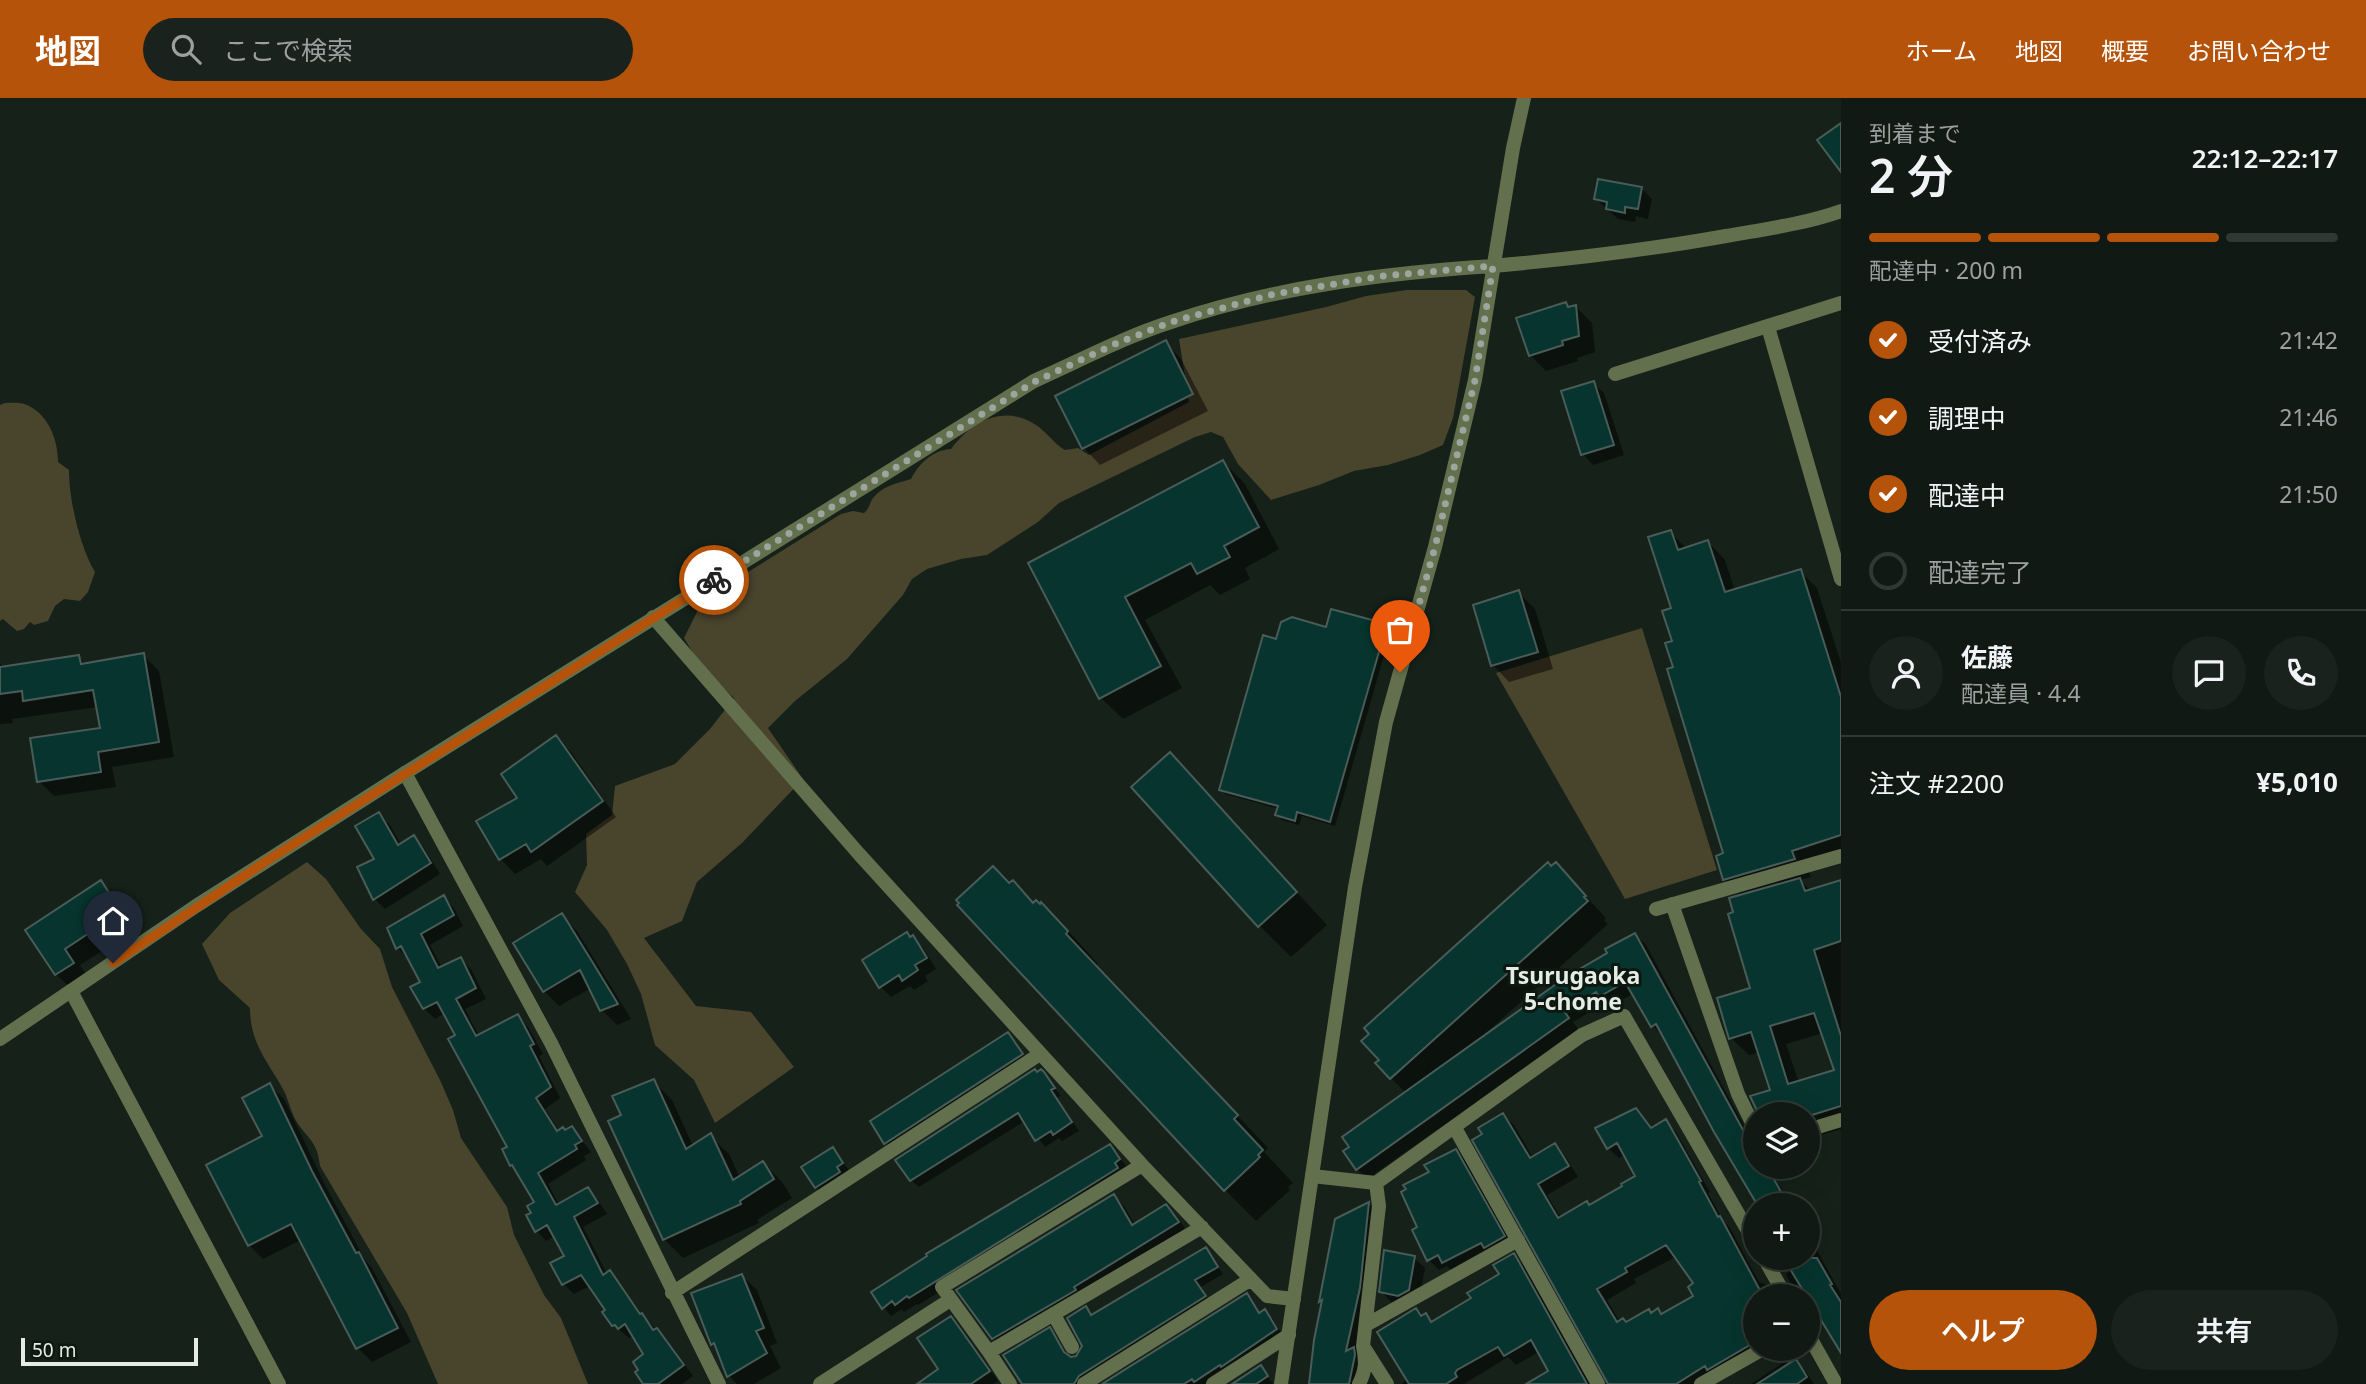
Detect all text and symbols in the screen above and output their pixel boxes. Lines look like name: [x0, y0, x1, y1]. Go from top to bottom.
search box: [143, 18, 633, 81]
text: 地図: [35, 28, 101, 73]
icon: search: [167, 30, 205, 68]
text: ここで検索: [223, 32, 353, 68]
text: ホーム: [1906, 34, 1977, 67]
text: 地図: [2015, 34, 2063, 67]
text: 概要: [2101, 34, 2149, 67]
text: お問い合わせ: [2187, 34, 2331, 67]
text: 到着まで: [1869, 117, 1961, 149]
text: 22:12–22:17: [2192, 140, 2338, 176]
text: 2 分: [1869, 144, 1953, 206]
text: 配達中 · 200 m: [1869, 254, 2023, 286]
icon: check: [1869, 321, 1907, 359]
text: 受付済み: [1928, 323, 2032, 359]
text: 21:42: [2279, 324, 2338, 356]
icon: check: [1869, 398, 1907, 436]
text: 調理中: [1928, 400, 2006, 436]
text: 21:46: [2279, 401, 2338, 433]
icon: check: [1869, 475, 1907, 513]
text: 配達中: [1928, 477, 2006, 513]
text: 21:50: [2279, 478, 2338, 510]
courier: [679, 545, 749, 615]
text: 配達完了: [1928, 554, 2032, 590]
icon: bike: [695, 561, 733, 599]
pin: [1370, 600, 1430, 672]
icon: bag: [1381, 611, 1419, 649]
button: person: [1869, 636, 1943, 710]
button: chat: [2172, 636, 2246, 710]
button: phone: [2264, 636, 2338, 710]
text: 佐藤: [1961, 639, 2013, 675]
text: 配達員 · 4.4: [1961, 677, 2081, 709]
text: ¥5,010: [2256, 764, 2338, 800]
text: 注文 #2200: [1869, 765, 2004, 801]
pin: [83, 891, 143, 963]
icon: home: [94, 902, 132, 940]
district label: Tsurugaoka 5-chome: [1506, 959, 1640, 1017]
map controls: [1743, 1102, 1820, 1361]
button: layers: [1743, 1102, 1820, 1179]
button: +: [1743, 1193, 1820, 1270]
button: −: [1743, 1284, 1820, 1361]
button: ヘルプ: [1869, 1290, 2097, 1370]
button: 共有: [2111, 1290, 2338, 1370]
scale bar: [21, 1335, 198, 1367]
text: 50 m: [32, 1337, 76, 1363]

